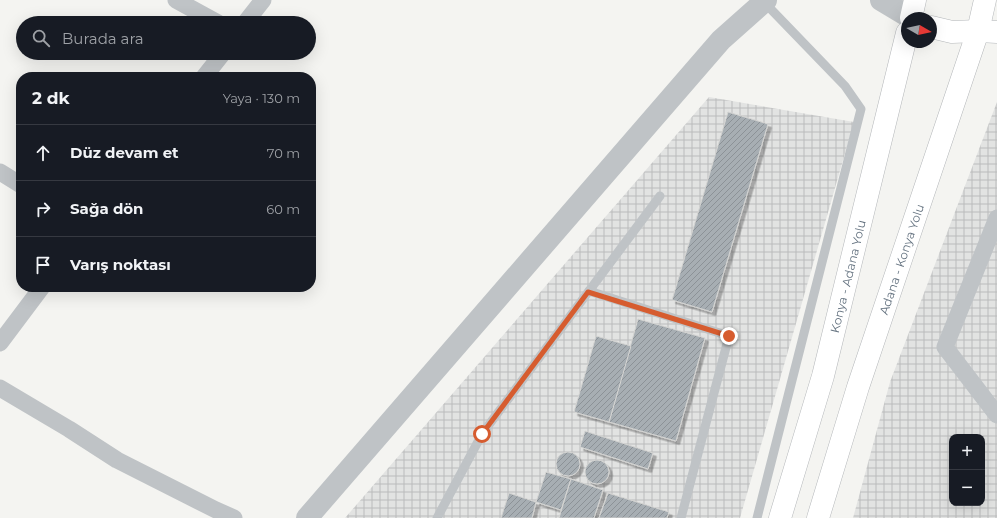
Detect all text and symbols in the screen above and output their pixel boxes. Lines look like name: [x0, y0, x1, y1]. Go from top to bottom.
north arrow: [901, 12, 937, 48]
search box: [16, 16, 316, 60]
icon: search: [30, 27, 52, 49]
text: Burada ara: [62, 29, 144, 48]
text: 2 dk: [32, 88, 70, 108]
text: Yaya · 130 m: [223, 90, 300, 106]
icon: ahead: [32, 142, 54, 164]
text: Düz devam et: [70, 143, 179, 162]
text: 70 m: [267, 145, 300, 161]
icon: right: [32, 198, 54, 220]
text: Sağa dön: [70, 199, 143, 218]
text: 60 m: [266, 201, 300, 217]
street label: Adana - Konya Yolu: [876, 202, 927, 316]
street label: Konya - Adana Yolu: [826, 218, 868, 334]
icon: arrive: [32, 254, 54, 276]
text: Varış noktası: [70, 255, 171, 274]
route end: [720, 327, 738, 345]
route start: [473, 425, 491, 443]
map controls: [949, 434, 985, 506]
button: +: [949, 434, 985, 470]
button: −: [949, 470, 985, 506]

